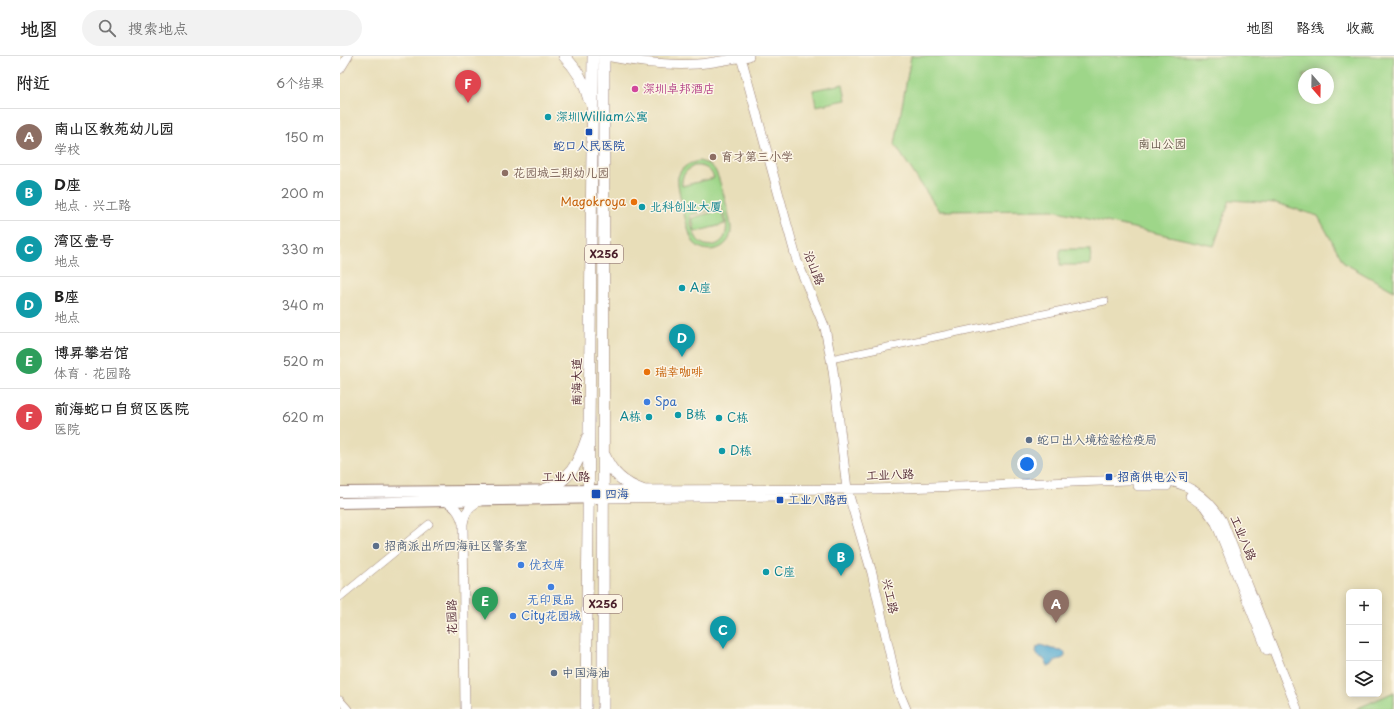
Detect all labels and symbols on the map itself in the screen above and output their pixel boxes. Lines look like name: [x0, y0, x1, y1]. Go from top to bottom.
north arrow: [1298, 68, 1334, 104]
pin: F: [455, 70, 481, 103]
place label: 深圳卓邦酒店: [643, 79, 715, 97]
marker: 深圳卓邦酒店: [630, 84, 640, 94]
place label: 深圳William公寓: [556, 107, 648, 125]
marker: 深圳William公寓: [543, 112, 553, 122]
marker: 蛇口人民医院: [584, 127, 594, 137]
park label: 南山公园: [1138, 134, 1186, 152]
place label: 蛇口人民医院: [553, 136, 625, 154]
place label: 育才第三小学: [721, 147, 793, 165]
marker: 育才第三小学: [708, 152, 718, 162]
place label: 花园城三期幼儿园: [513, 163, 609, 181]
marker: 花园城三期幼儿园: [500, 168, 510, 178]
place label: Magokroya: [560, 192, 627, 210]
marker: Magokroya: [629, 197, 639, 207]
place label: 北科创业大厦: [650, 197, 722, 215]
marker: 北科创业大厦: [637, 202, 647, 212]
road number: X256: [585, 245, 623, 263]
street label: 沿山路: [800, 248, 830, 288]
place label: A座: [690, 278, 711, 296]
marker: A座: [677, 283, 687, 293]
pin: D: [669, 324, 695, 357]
street label: 南海大道: [567, 358, 585, 406]
place label: 瑞幸咖啡: [655, 362, 703, 380]
marker: 瑞幸咖啡: [642, 367, 652, 377]
place label: Spa: [655, 392, 678, 410]
marker: Spa: [642, 397, 652, 407]
place label: B栋: [686, 405, 706, 423]
place label: A栋: [620, 407, 641, 425]
place label: C栋: [727, 408, 748, 426]
marker: B栋: [673, 410, 683, 420]
marker: A栋: [644, 412, 654, 422]
marker: C栋: [714, 413, 724, 423]
place label: 蛇口出入境检验检疫局: [1037, 430, 1157, 448]
marker: 蛇口出入境检验检疫局: [1024, 435, 1034, 445]
place label: D栋: [730, 441, 752, 459]
marker: D栋: [717, 446, 727, 456]
your location: [1017, 454, 1037, 474]
street label: 工业八路: [866, 464, 914, 484]
street label: 工业八路: [542, 467, 590, 485]
place label: 招商供电公司: [1117, 467, 1189, 485]
marker: 招商供电公司: [1104, 472, 1114, 482]
place label: 四海: [605, 484, 629, 502]
marker: 四海: [590, 488, 602, 500]
place label: 工业八路西: [788, 490, 848, 508]
marker: 工业八路西: [775, 495, 785, 505]
street label: 工业八路: [1226, 512, 1262, 563]
place label: 招商派出所四海社区警务室: [384, 536, 528, 554]
marker: 招商派出所四海社区警务室: [371, 541, 381, 551]
pin: B: [828, 543, 854, 576]
place label: 优衣库: [529, 555, 565, 573]
marker: 优衣库: [516, 560, 526, 570]
place label: C座: [774, 562, 795, 580]
marker: C座: [761, 567, 771, 577]
street label: 兴工路: [878, 576, 904, 615]
marker: 无印良品: [546, 582, 556, 592]
pin: E: [472, 587, 498, 620]
place label: 无印良品: [527, 590, 575, 608]
pin: A: [1043, 590, 1069, 623]
road number: X256: [584, 595, 622, 613]
street label: 花园路: [442, 599, 460, 635]
place label: City花园城: [521, 606, 581, 624]
marker: City花园城: [508, 611, 518, 621]
pin: C: [710, 616, 736, 649]
place label: 中国海油: [562, 663, 610, 681]
marker: 中国海油: [549, 668, 559, 678]

